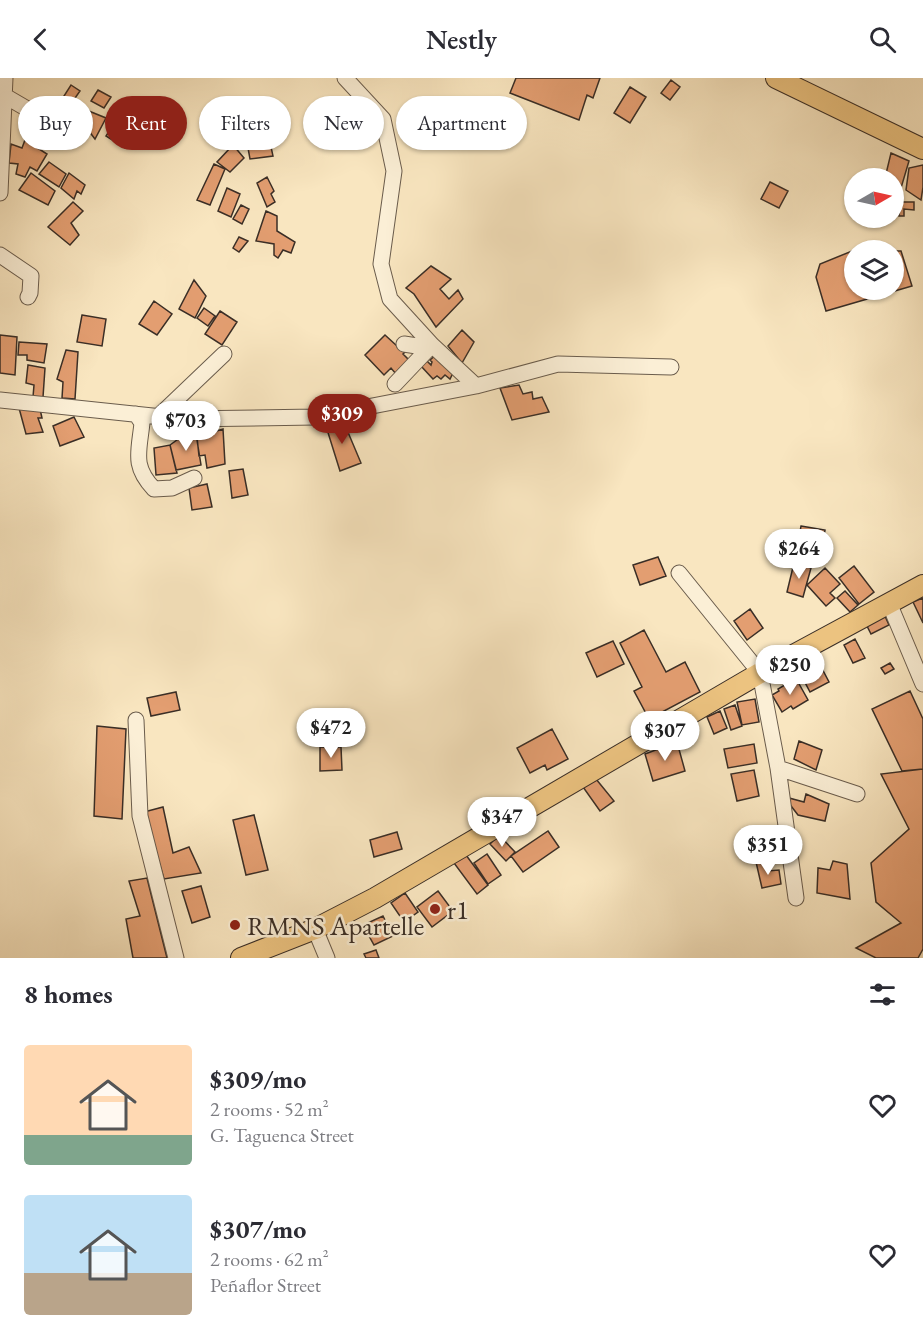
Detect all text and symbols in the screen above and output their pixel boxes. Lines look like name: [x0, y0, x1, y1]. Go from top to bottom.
text: Nestly: [426, 22, 497, 57]
icon: back: [24, 23, 57, 56]
icon: search: [866, 23, 899, 56]
chip: Buy: [18, 96, 93, 150]
chip: Rent: [105, 96, 187, 150]
chip: Filters: [199, 96, 291, 150]
chip: New: [303, 96, 384, 150]
chip: Apartment: [396, 96, 527, 150]
north arrow: [844, 168, 904, 228]
map controls: [844, 168, 904, 300]
button: layers: [844, 240, 904, 300]
pin: $309: [306, 394, 378, 445]
text: $309: [322, 400, 362, 426]
pin: $703: [150, 401, 222, 452]
text: $703: [166, 407, 206, 433]
pin: $264: [763, 529, 835, 580]
text: $264: [779, 535, 819, 561]
pin: $250: [754, 645, 826, 696]
text: $250: [770, 651, 810, 677]
pin: $472: [295, 708, 367, 759]
pin: $307: [629, 711, 701, 762]
text: $472: [311, 714, 351, 740]
text: $307: [645, 717, 685, 743]
pin: $347: [466, 797, 538, 848]
text: $347: [482, 803, 522, 829]
pin: $351: [732, 825, 804, 876]
text: $351: [748, 831, 788, 857]
place label: r1: [447, 892, 469, 927]
marker: r1: [428, 902, 442, 916]
place label: RMNS Apartelle: [247, 908, 424, 943]
marker: RMNS Apartelle: [228, 918, 242, 932]
text: 8 homes: [24, 977, 113, 1011]
icon: filters: [866, 978, 899, 1011]
text: $309/mo: [210, 1062, 306, 1096]
icon: home: [72, 1069, 144, 1141]
icon: heart: [866, 1089, 899, 1122]
text: 2 rooms · 52 m²: [210, 1096, 329, 1122]
text: G. Taguenca Street: [210, 1122, 354, 1148]
text: $307/mo: [210, 1212, 306, 1246]
icon: home: [72, 1219, 144, 1291]
icon: heart: [866, 1239, 899, 1272]
text: 2 rooms · 62 m²: [210, 1246, 329, 1272]
text: Peñaflor Street: [210, 1272, 321, 1298]

